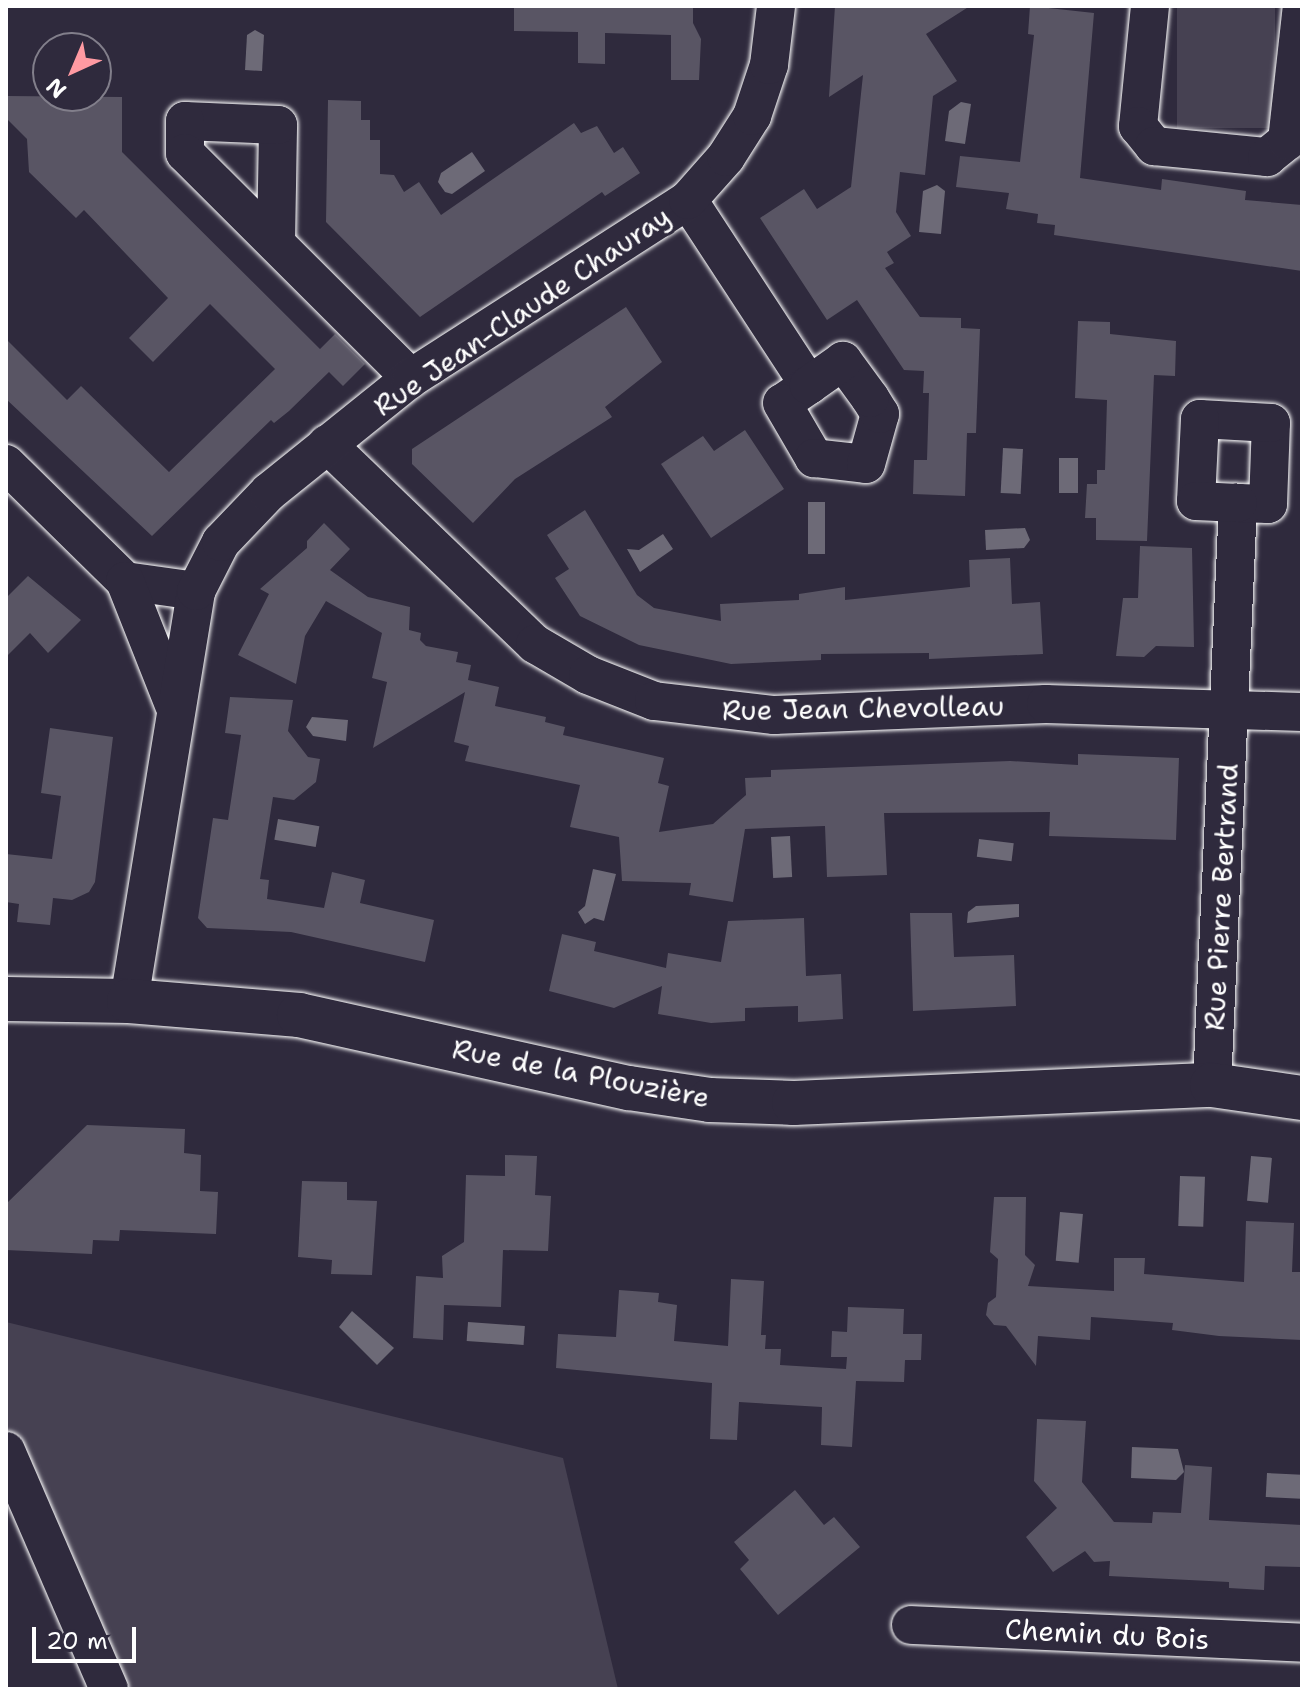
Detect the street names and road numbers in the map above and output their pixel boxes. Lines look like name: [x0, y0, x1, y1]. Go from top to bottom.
street label: Rue Jean-Claude Chauray: [367, 199, 677, 423]
street label: Rue Jean Chevolleau: [722, 689, 1004, 727]
street label: Rue Pierre Bertrand: [1197, 762, 1245, 1032]
street label: Rue de la Plouzière: [449, 1032, 713, 1114]
street label: Chemin du Bois: [1004, 1612, 1210, 1656]

